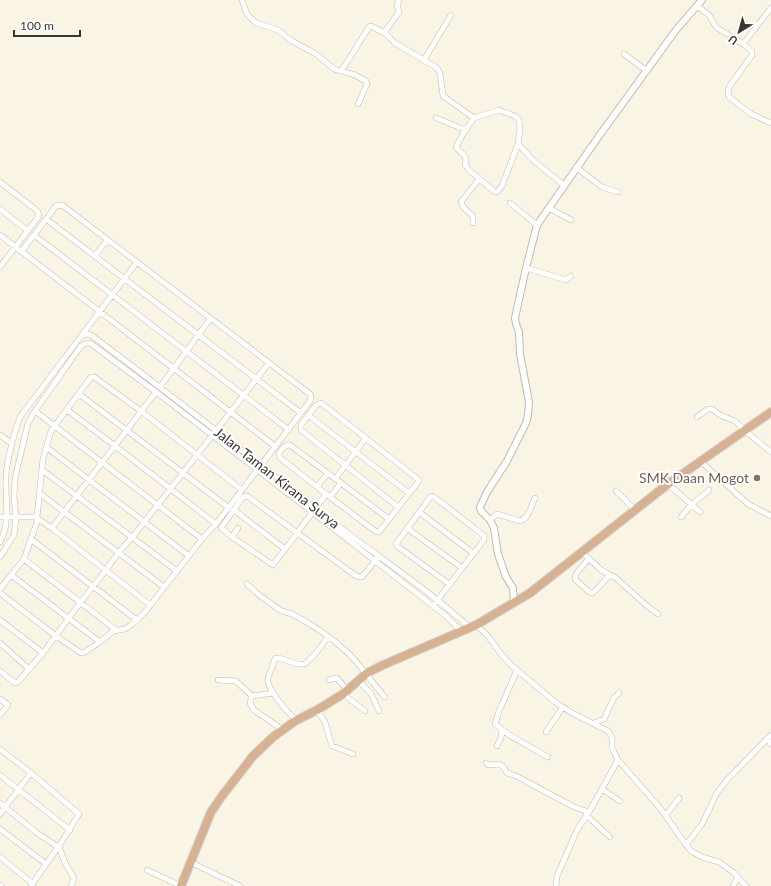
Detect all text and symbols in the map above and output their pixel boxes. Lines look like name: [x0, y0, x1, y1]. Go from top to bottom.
scale bar: [14, 12, 80, 38]
north arrow: [719, 12, 759, 52]
text: 100 m: [20, 18, 54, 33]
text: U: [726, 33, 740, 48]
street label: Jalan Taman Kirana Surya: [211, 423, 344, 532]
place label: SMK Daan Mogot: [639, 469, 749, 486]
marker: SMK Daan Mogot: [752, 473, 762, 483]

